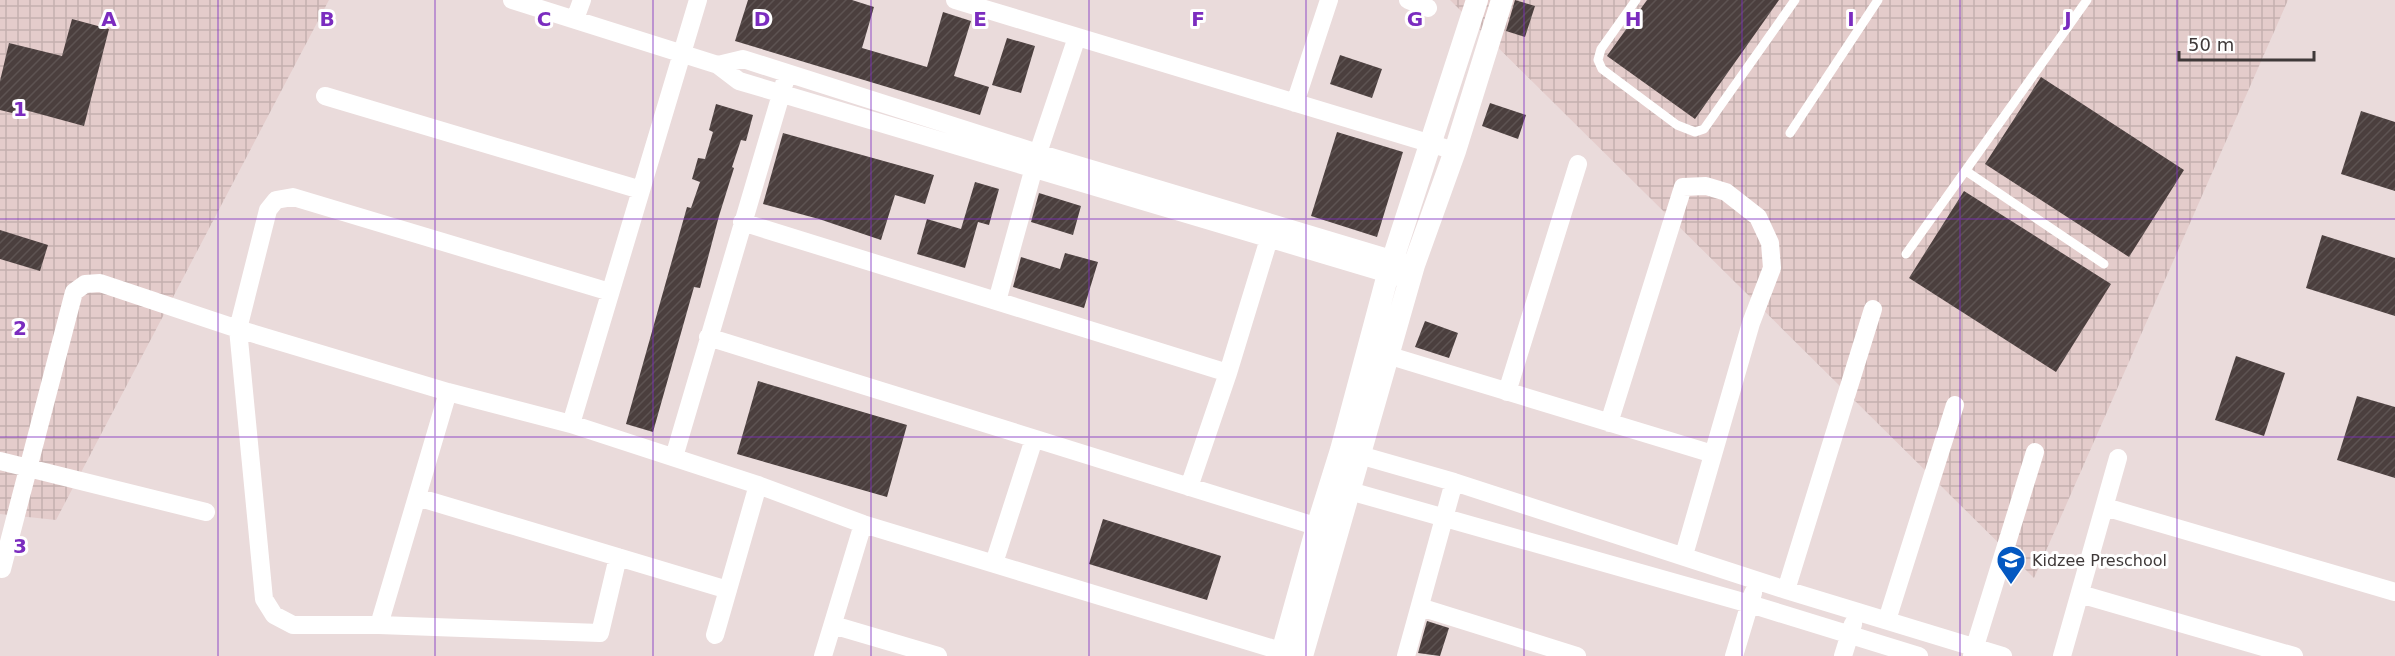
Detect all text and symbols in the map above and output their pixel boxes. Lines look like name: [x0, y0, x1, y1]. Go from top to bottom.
text: A: [101, 7, 117, 31]
text: B: [319, 7, 335, 31]
text: C: [537, 7, 551, 31]
text: D: [754, 7, 770, 31]
text: E: [973, 7, 987, 31]
text: F: [1191, 7, 1205, 31]
text: G: [1407, 7, 1423, 31]
text: H: [1625, 7, 1641, 31]
text: I: [1847, 7, 1855, 31]
text: J: [2062, 7, 2072, 31]
scale bar: [2179, 24, 2314, 62]
text: 50 m: [2188, 34, 2234, 55]
text: 1: [13, 97, 27, 121]
text: 2: [13, 316, 27, 340]
text: 3: [13, 534, 27, 558]
school or university icon: Kidzee Preschool: [1995, 544, 2027, 586]
place label: Kidzee Preschool: [2032, 551, 2167, 570]

